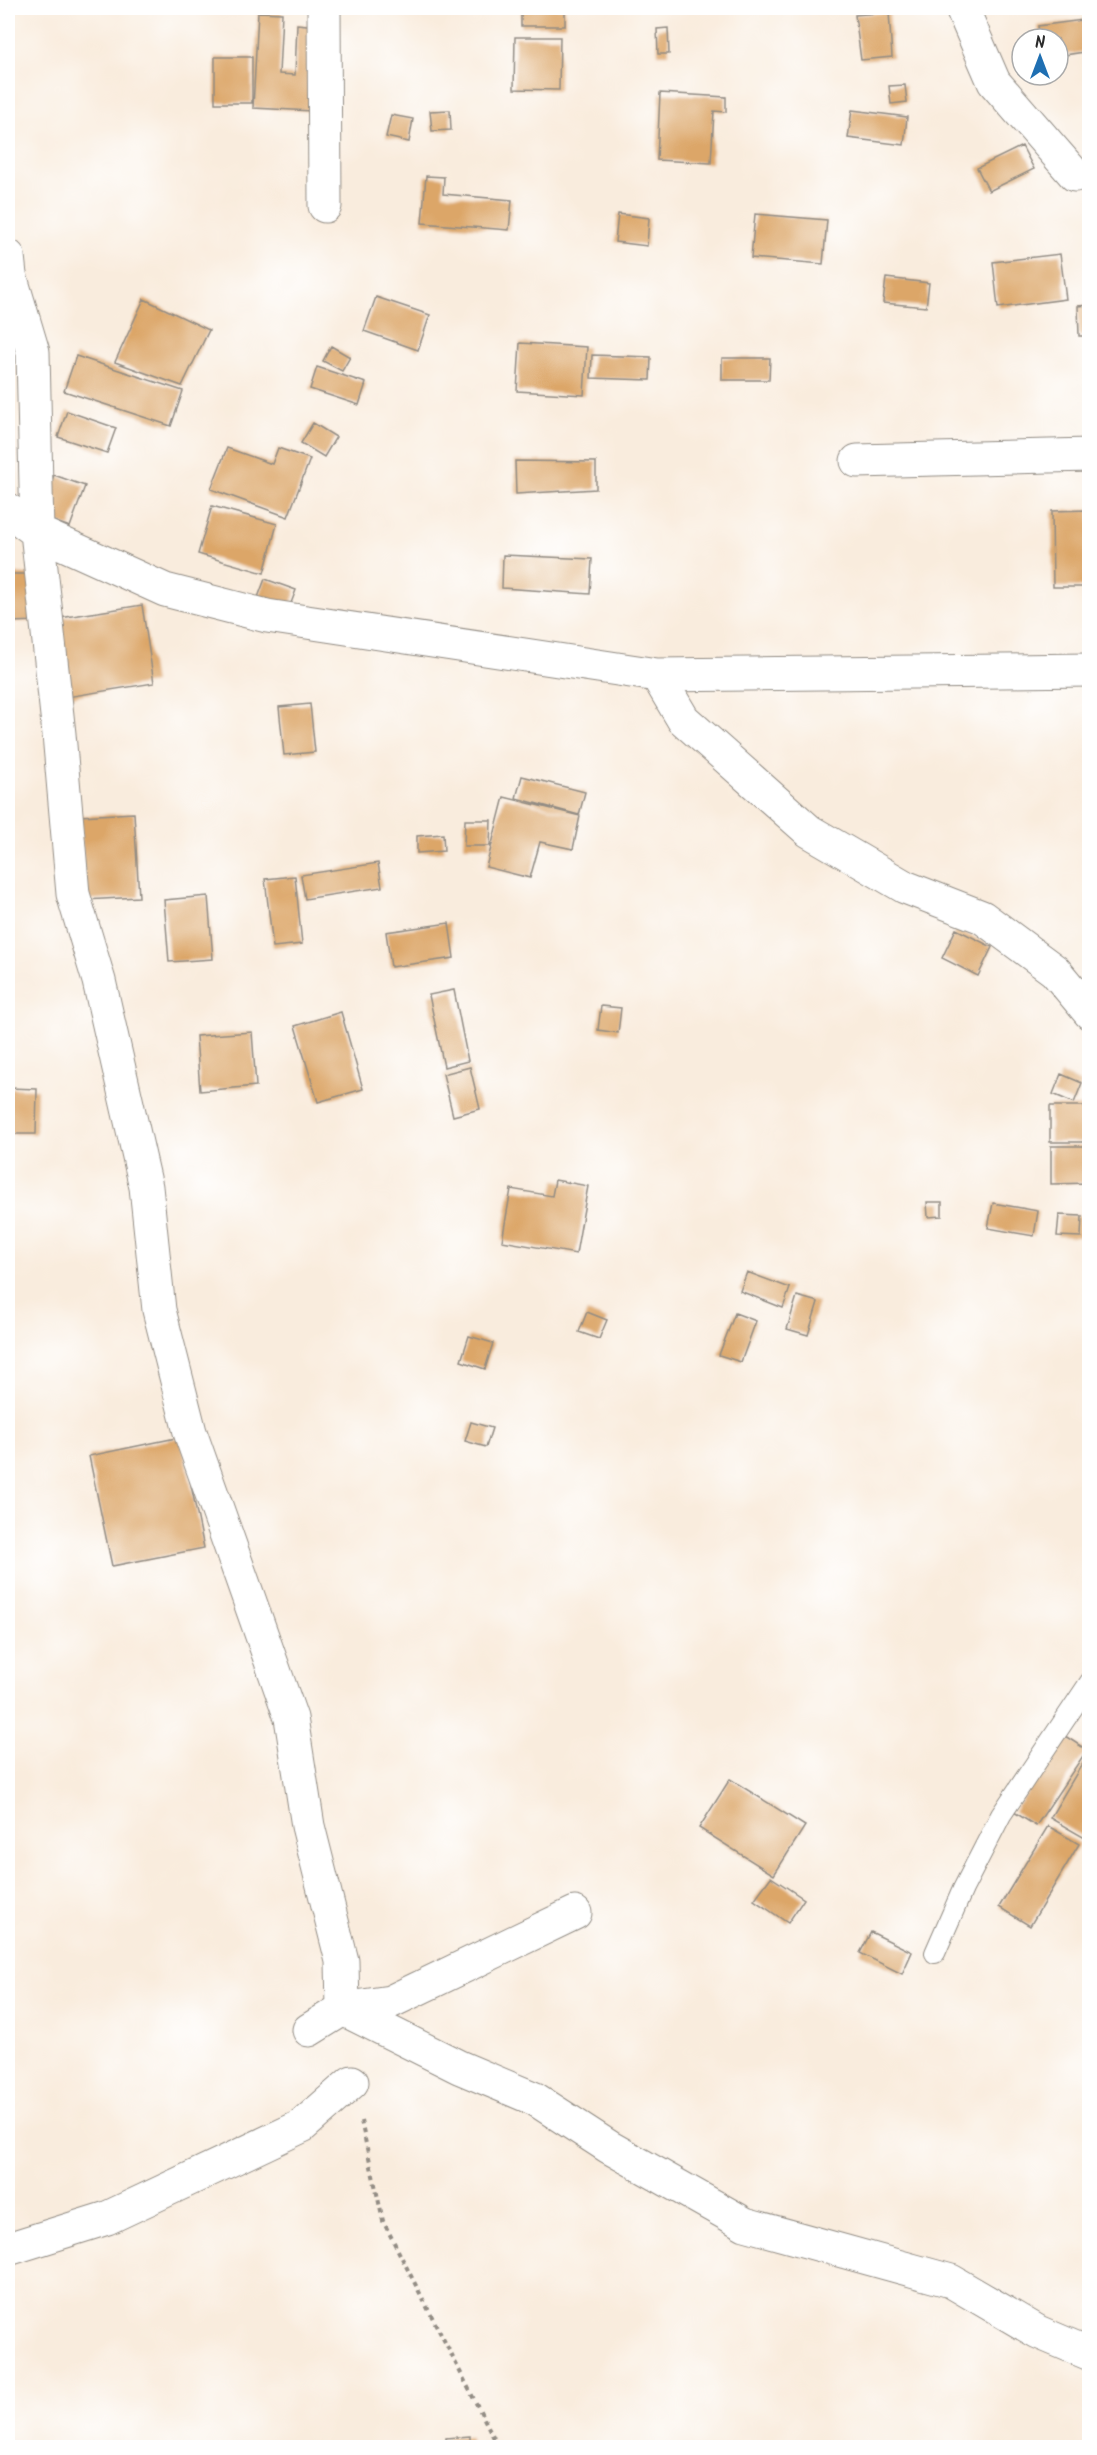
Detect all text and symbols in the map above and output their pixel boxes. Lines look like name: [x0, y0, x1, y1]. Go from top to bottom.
north arrow: [1010, 27, 1070, 87]
text: N: [1035, 31, 1045, 56]

